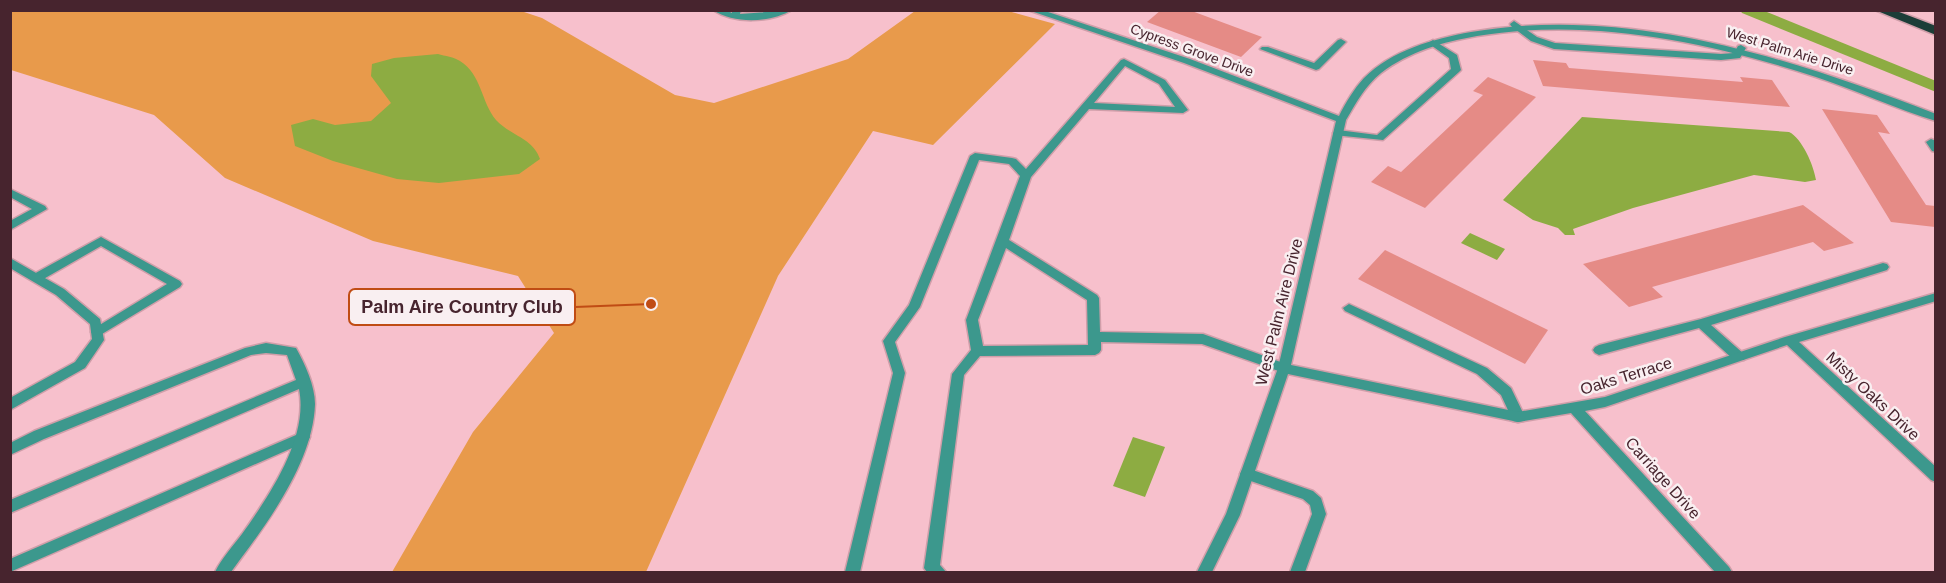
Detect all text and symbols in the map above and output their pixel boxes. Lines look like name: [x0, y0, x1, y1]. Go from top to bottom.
street label: Cypress Grove Drive: [1128, 20, 1256, 80]
street label: West Palm Arie Drive: [1725, 24, 1856, 78]
street label: West Palm Aire Drive: [1253, 237, 1306, 387]
callout: Palm Aire Country Club: [349, 289, 575, 325]
text: Palm Aire Country Club: [361, 297, 563, 317]
street label: Misty Oaks Drive: [1823, 349, 1923, 444]
street label: Oaks Terrace: [1578, 354, 1674, 398]
street label: Carriage Drive: [1622, 434, 1704, 522]

